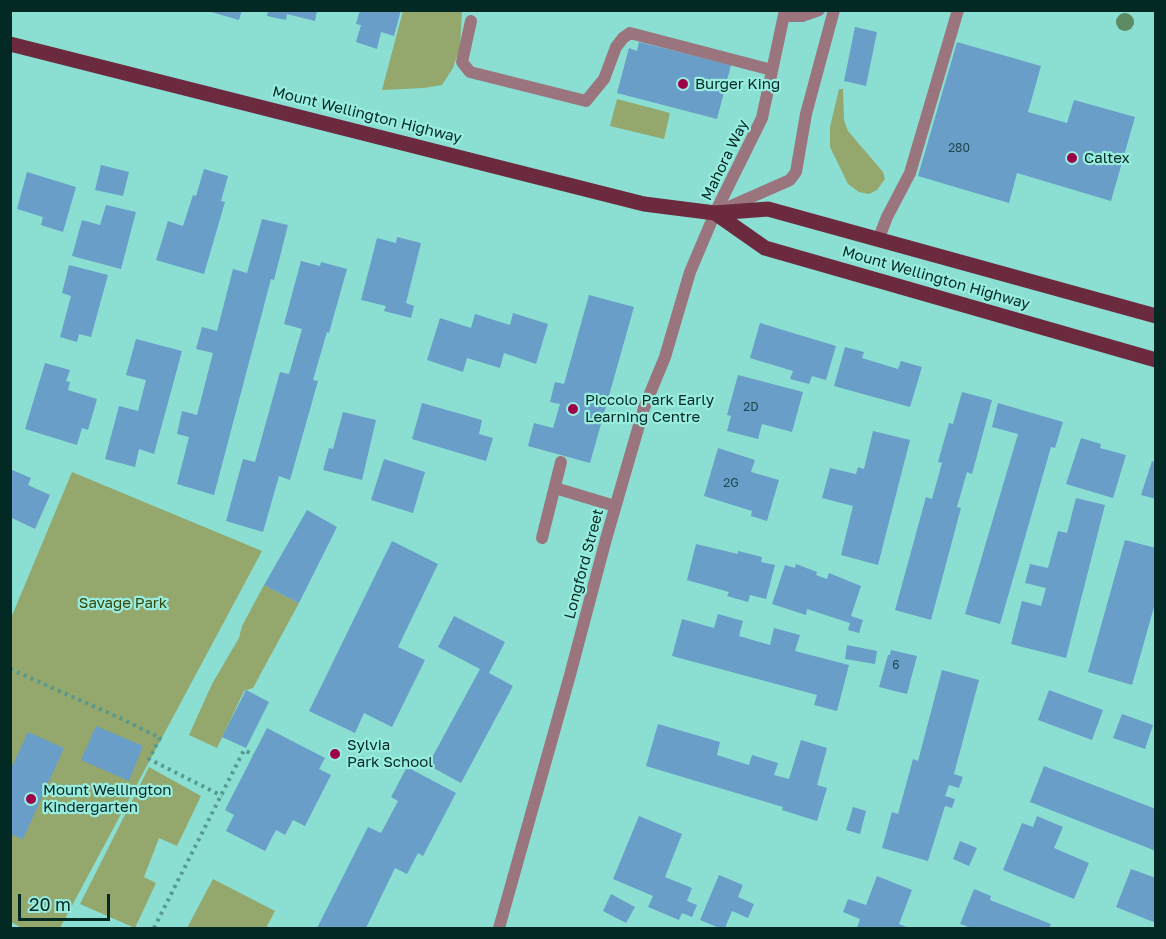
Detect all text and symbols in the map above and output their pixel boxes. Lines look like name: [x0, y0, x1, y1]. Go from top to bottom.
place label: Burger King: [695, 75, 780, 93]
marker: Burger King: [676, 77, 690, 91]
street label: Mount Wellington Highway: [270, 83, 464, 147]
street label: Mahora Way: [698, 117, 752, 203]
house number: 280: [948, 141, 970, 155]
place label: Caltex: [1084, 149, 1130, 167]
marker: Caltex: [1065, 151, 1079, 165]
street label: Mount Wellington Highway: [840, 243, 1032, 313]
place label: Piccolo Park Early Learning Centre: [585, 391, 714, 426]
house number: 2D: [743, 400, 759, 414]
marker: Piccolo Park Early Learning Centre: [566, 402, 580, 416]
house number: 2G: [723, 476, 739, 490]
street label: Longford Street: [561, 507, 607, 621]
park label: Savage Park: [79, 594, 167, 612]
house number: 6: [892, 658, 900, 672]
place label: Sylvia Park School: [347, 736, 433, 771]
marker: Sylvia Park School: [328, 747, 342, 761]
place label: Mount Wellington Kindergarten: [43, 781, 172, 816]
marker: Mount Wellington Kindergarten: [24, 792, 38, 806]
scale bar: [21, 882, 112, 920]
text: 20 m: [29, 893, 71, 915]

